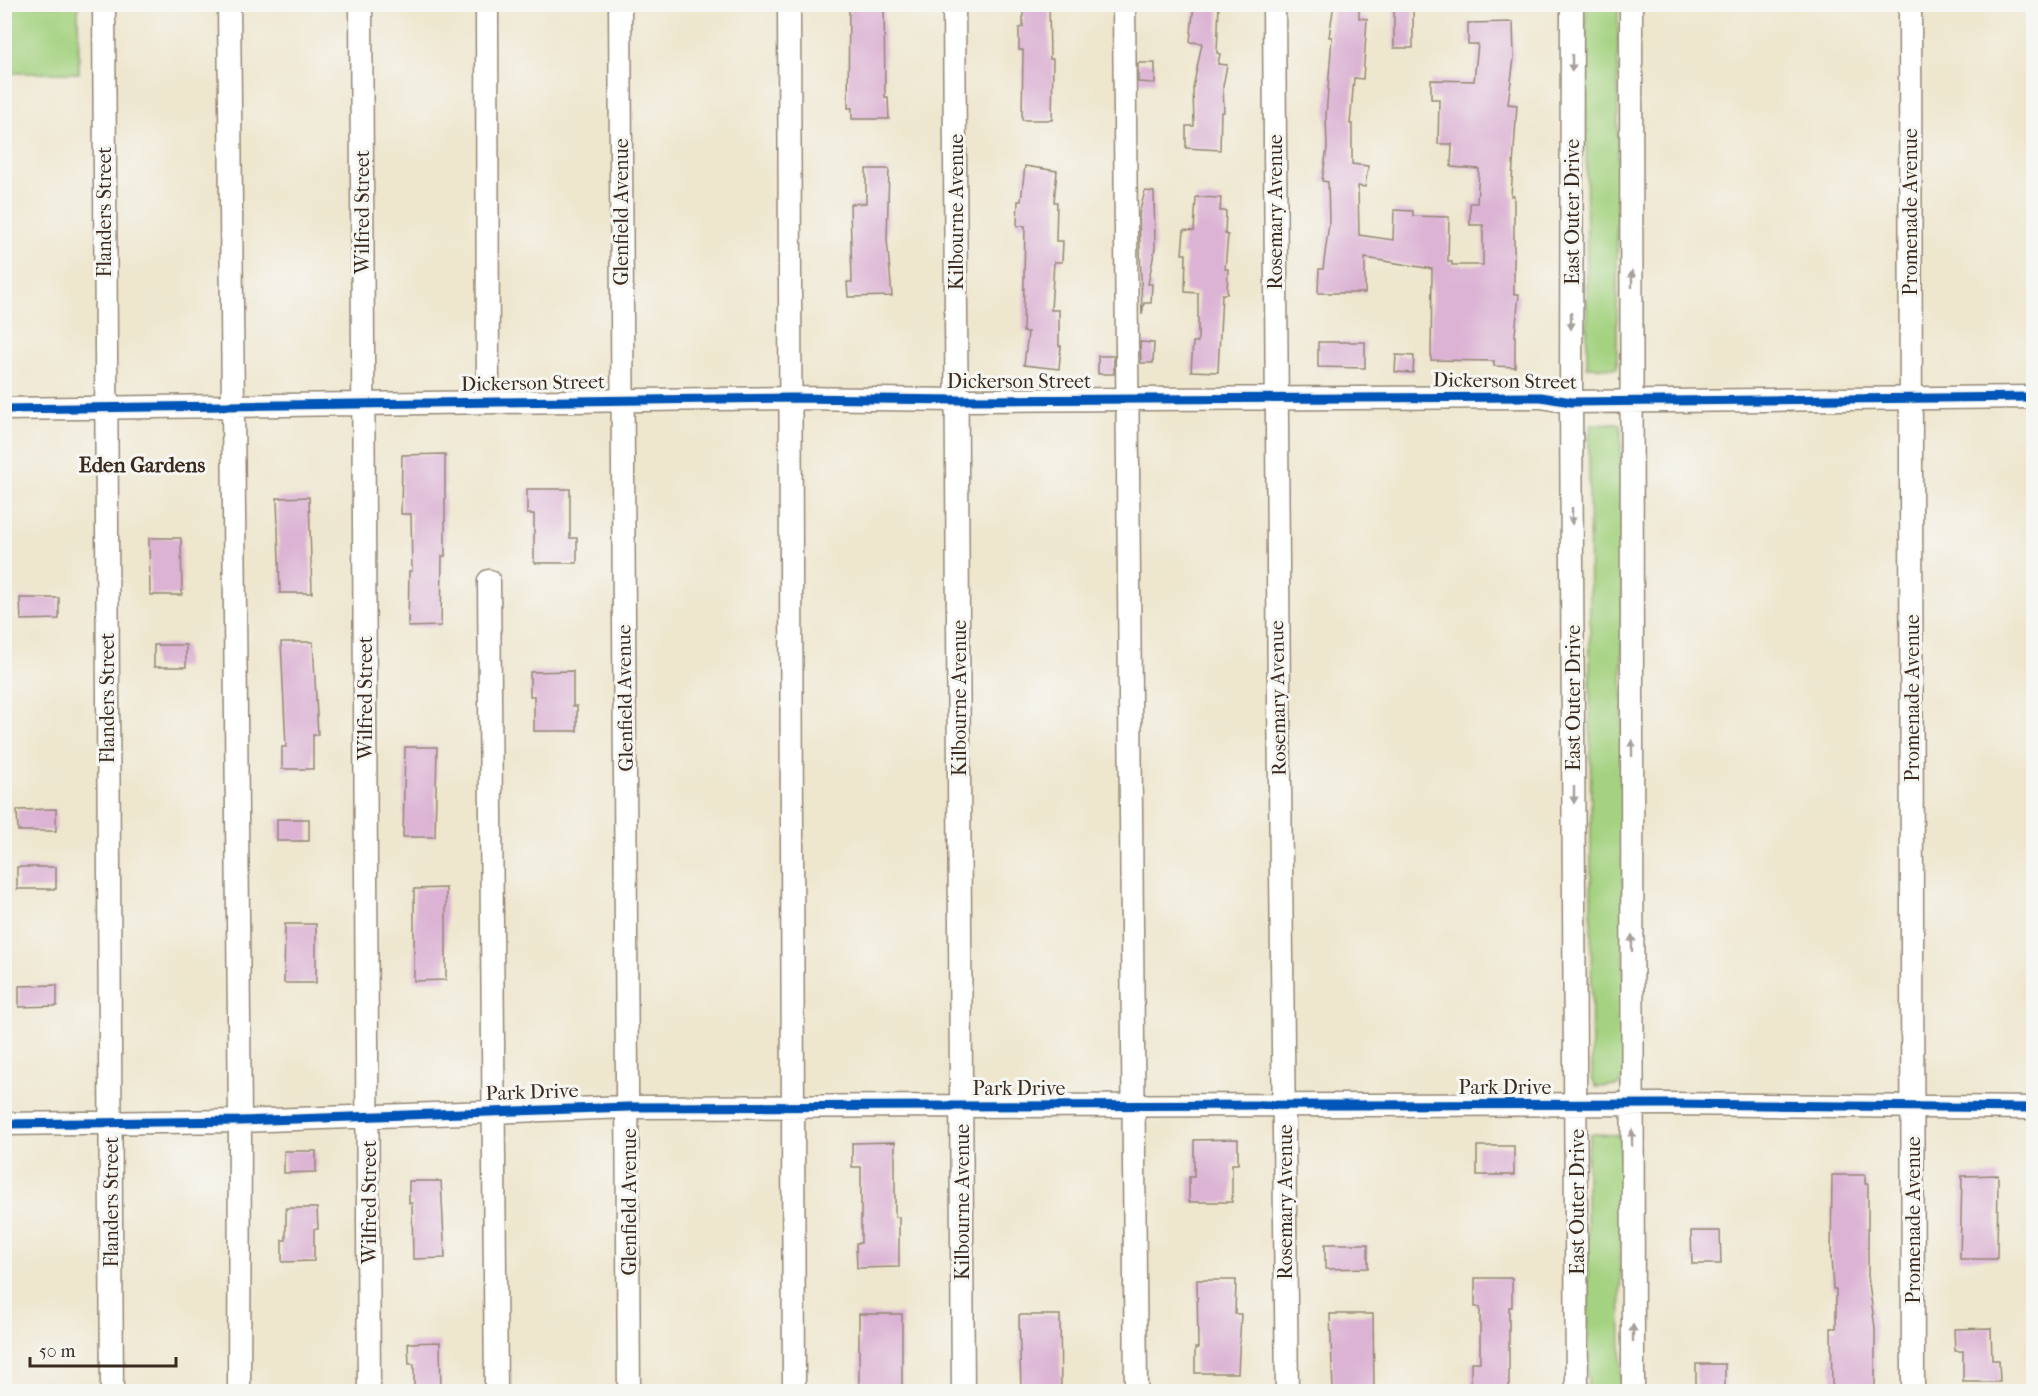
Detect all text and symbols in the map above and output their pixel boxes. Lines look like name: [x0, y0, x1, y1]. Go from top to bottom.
one-way arrow: [1567, 53, 1577, 72]
street label: Promenade Avenue: [1899, 128, 1922, 296]
street label: Kilbourne Avenue: [945, 134, 968, 290]
street label: Rosemary Avenue: [1264, 134, 1287, 290]
street label: Glenfield Avenue: [610, 138, 633, 286]
street label: East Outer Drive: [1561, 139, 1584, 285]
street label: Flanders Street: [93, 147, 116, 277]
street label: Wilfred Street: [351, 150, 374, 275]
one-way arrow: [1627, 270, 1637, 289]
one-way arrow: [1566, 311, 1576, 330]
street label: Dickerson Street: [1433, 368, 1577, 394]
street label: Dickerson Street: [461, 370, 605, 396]
street label: Dickerson Street: [947, 370, 1091, 393]
district label: Eden Gardens: [79, 453, 205, 477]
one-way arrow: [1567, 506, 1577, 525]
street label: Promenade Avenue: [1901, 614, 1924, 782]
street label: Kilbourne Avenue: [948, 620, 971, 776]
street label: Rosemary Avenue: [1265, 620, 1291, 776]
street label: Glenfield Avenue: [612, 624, 638, 772]
street label: East Outer Drive: [1562, 625, 1585, 771]
street label: Flanders Street: [96, 633, 119, 763]
street label: Wilfred Street: [354, 636, 377, 761]
one-way arrow: [1627, 739, 1637, 758]
one-way arrow: [1569, 785, 1579, 804]
one-way arrow: [1627, 934, 1637, 953]
street label: Park Drive: [1459, 1076, 1552, 1099]
street label: Park Drive: [973, 1077, 1066, 1100]
street label: Park Drive: [485, 1079, 579, 1105]
street label: Kilbourne Avenue: [951, 1124, 974, 1280]
street label: Rosemary Avenue: [1274, 1124, 1297, 1280]
street label: Glenfield Avenue: [618, 1128, 641, 1276]
street label: East Outer Drive: [1566, 1129, 1589, 1275]
one-way arrow: [1627, 1129, 1637, 1148]
street label: Promenade Avenue: [1902, 1136, 1925, 1304]
street label: Flanders Street: [100, 1137, 123, 1267]
street label: Wilfred Street: [358, 1140, 381, 1265]
one-way arrow: [1628, 1324, 1638, 1343]
scale bar: [30, 1330, 176, 1368]
text: 50 m: [39, 1341, 76, 1362]

